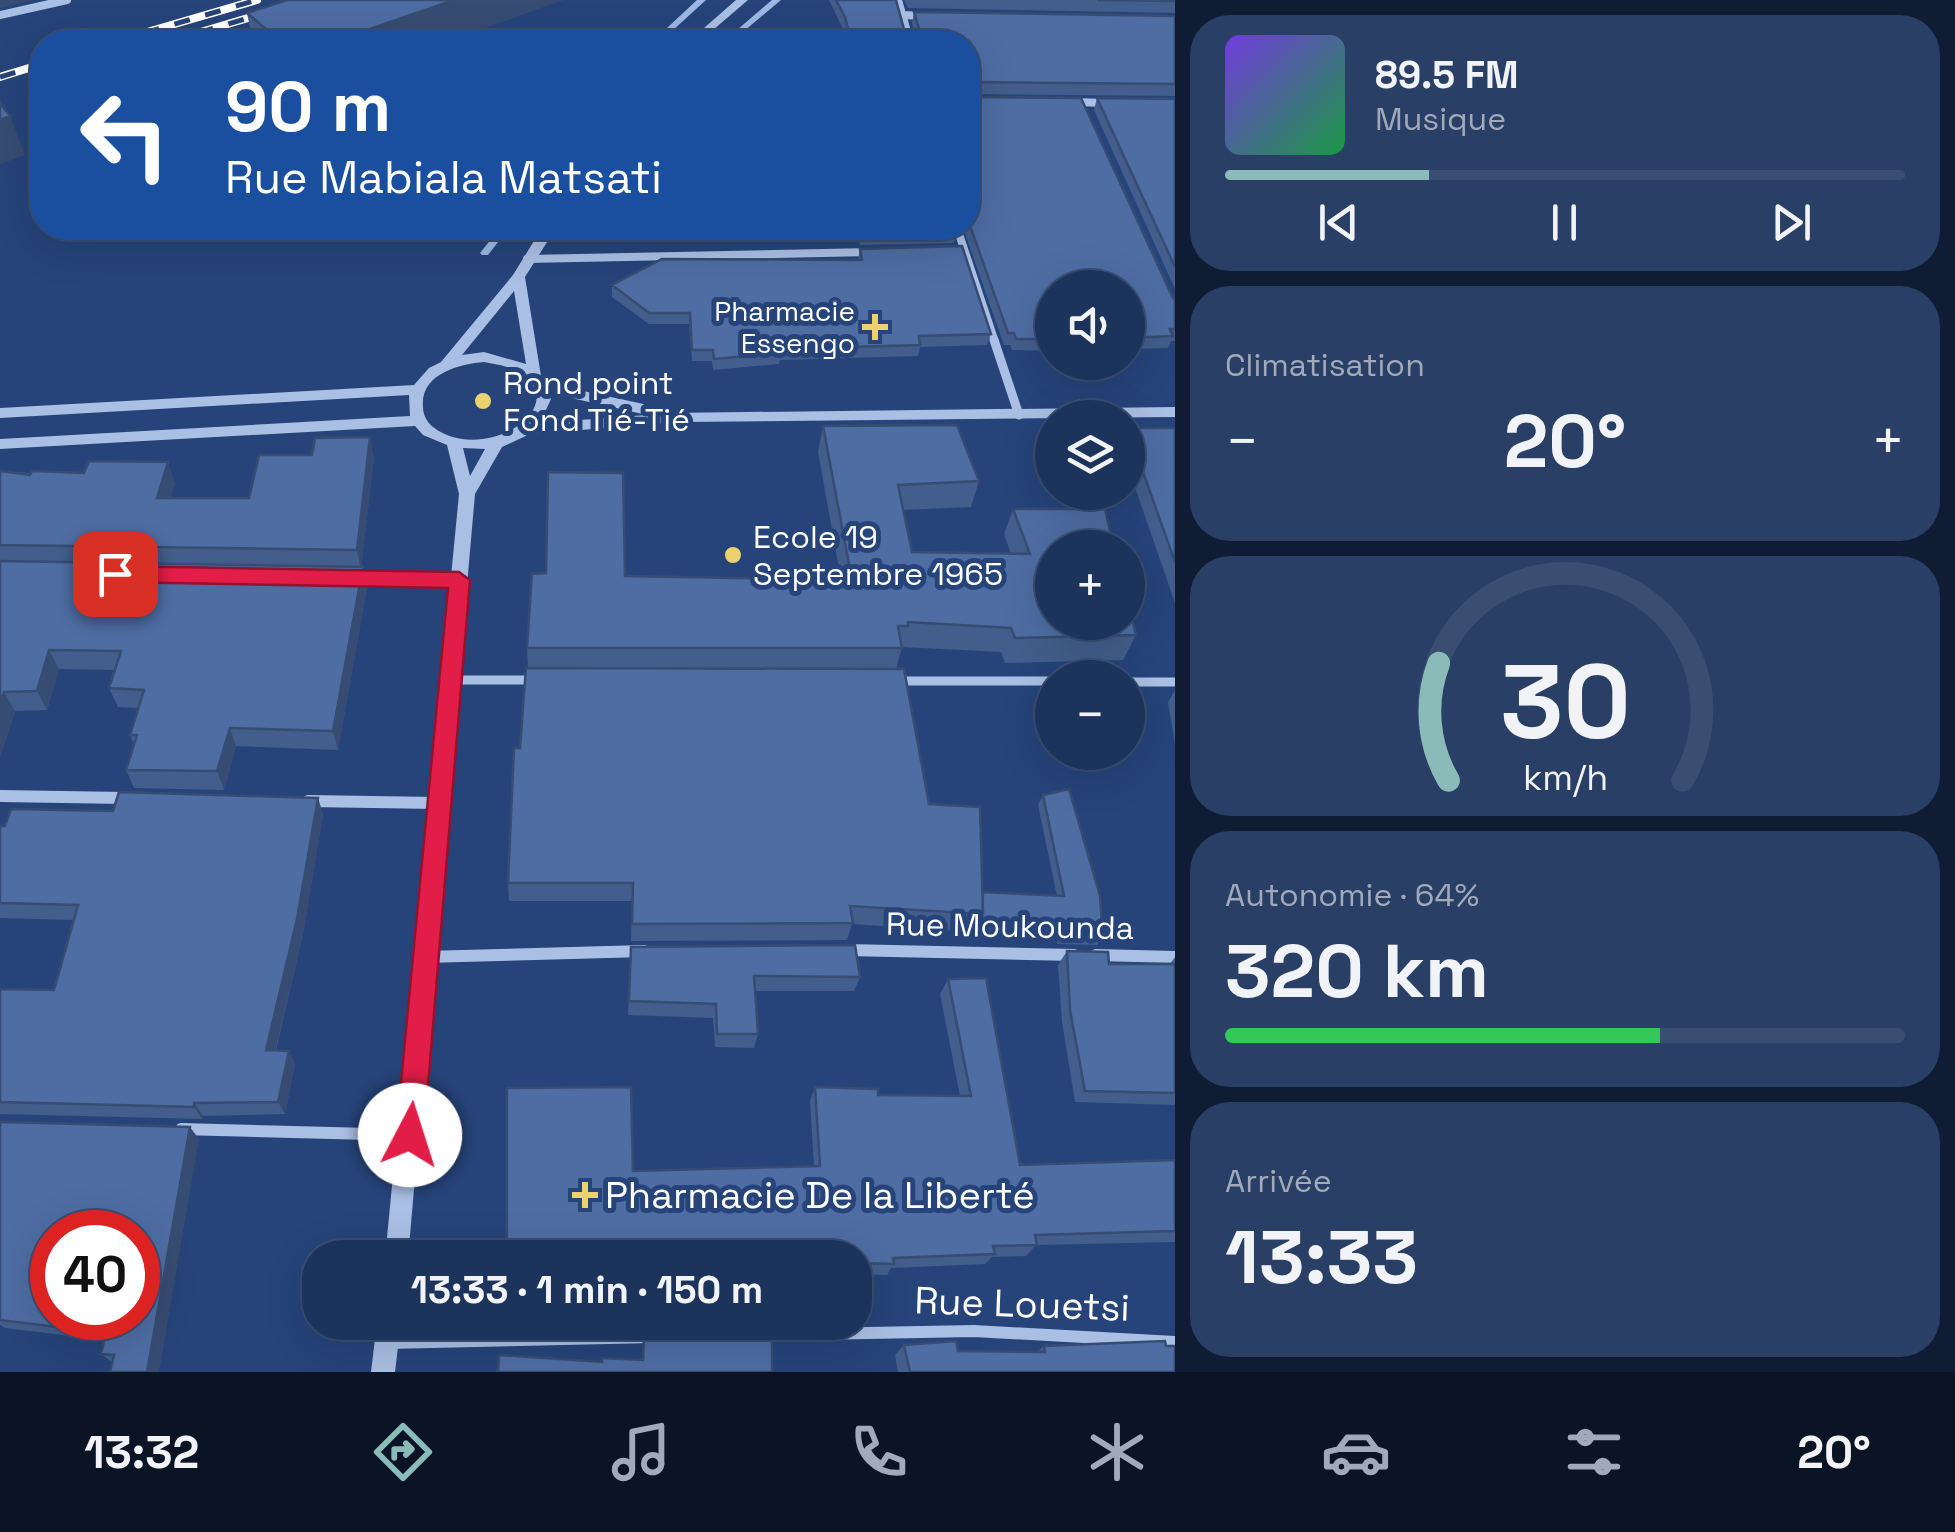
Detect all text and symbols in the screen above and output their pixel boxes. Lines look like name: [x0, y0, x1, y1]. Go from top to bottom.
text: 89.5 FM: [1375, 51, 1519, 99]
text: 90 m: [225, 62, 391, 151]
icon: left: [60, 70, 190, 200]
text: Musique: [1375, 99, 1506, 139]
text: Rue Mabiala Matsati: [225, 149, 662, 206]
icon: previous: [1311, 195, 1366, 250]
icon: pause: [1537, 195, 1592, 250]
icon: next: [1764, 195, 1819, 250]
map controls: [1035, 270, 1145, 770]
button: sound: [1035, 270, 1145, 380]
place label: Pharmacie Essengo: [714, 293, 855, 361]
marker: Pharmacie Essengo: [864, 316, 886, 338]
text: Climatisation: [1225, 345, 1425, 385]
place label: Rond point Fond Tié-Tié: [503, 363, 690, 440]
marker: Rond point Fond Tié-Tié: [472, 390, 494, 412]
text: 20°: [1504, 393, 1626, 489]
button: layers: [1035, 400, 1145, 510]
text: −: [1225, 406, 1259, 476]
text: +: [1871, 406, 1905, 476]
place label: Ecole 19 Septembre 1965: [753, 517, 1003, 594]
button: +: [1035, 530, 1145, 640]
pin: [73, 532, 158, 617]
marker: Ecole 19 Septembre 1965: [722, 544, 744, 566]
icon: arrive: [88, 547, 143, 602]
text: 30: [1500, 636, 1630, 768]
button: −: [1035, 660, 1145, 770]
text: km/h: [1522, 755, 1608, 800]
text: Autonomie · 64%: [1225, 875, 1479, 915]
street label: Rue Moukounda: [885, 904, 1135, 948]
text: 320 km: [1225, 923, 1489, 1019]
position arrow: [358, 1083, 462, 1187]
text: Arrivée: [1225, 1161, 1332, 1201]
place label: Pharmacie De la Liberté: [605, 1171, 1035, 1219]
marker: Pharmacie De la Liberté: [574, 1184, 596, 1206]
text: 13:33: [1225, 1209, 1418, 1305]
speed limit sign: 40: [30, 1210, 160, 1340]
text: 13:33 · 1 min · 150 m: [411, 1266, 763, 1314]
street label: Rue Louetsi: [914, 1276, 1130, 1332]
icon: directions: [368, 1417, 438, 1487]
icon: music: [606, 1417, 676, 1487]
icon: phone: [844, 1417, 914, 1487]
icon: climate: [1082, 1417, 1152, 1487]
icon: car: [1321, 1417, 1391, 1487]
icon: filters: [1559, 1417, 1629, 1487]
text: 13:32: [84, 1424, 199, 1481]
text: 20°: [1797, 1424, 1871, 1481]

